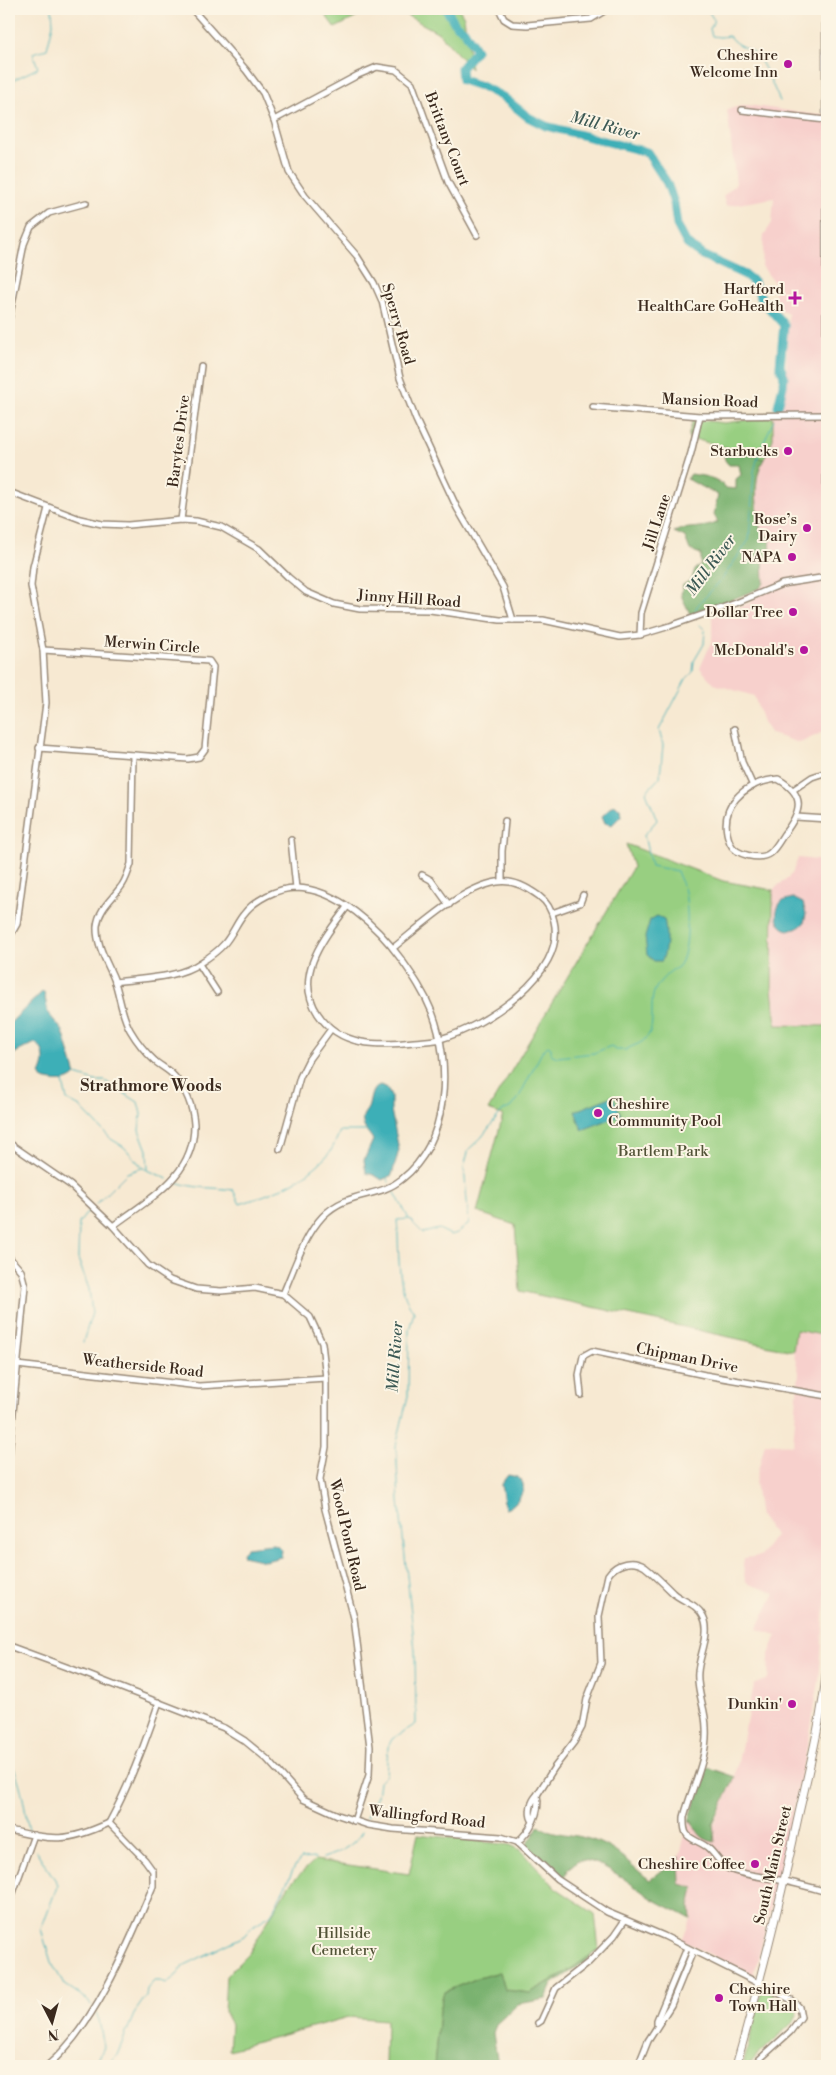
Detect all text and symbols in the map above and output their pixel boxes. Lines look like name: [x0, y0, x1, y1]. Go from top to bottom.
place label: Cheshire Welcome Inn: [689, 46, 778, 82]
marker: Cheshire Welcome Inn: [782, 58, 794, 70]
street label: Brittany Court: [420, 88, 474, 189]
water label: Mill River: [568, 107, 643, 145]
place label: Hartford HealthCare GoHealth: [637, 280, 784, 316]
street label: Sperry Road: [377, 281, 419, 367]
marker: Hartford HealthCare GoHealth: [788, 291, 802, 305]
street label: Mansion Road: [661, 390, 759, 412]
street label: Barytes Drive: [164, 394, 194, 489]
place label: Starbucks: [710, 442, 778, 461]
marker: Starbucks: [782, 445, 794, 457]
street label: Jill Lane: [639, 492, 675, 553]
place label: Rose’s Dairy: [754, 510, 798, 546]
marker: Rose’s Dairy: [801, 522, 813, 534]
water label: Mill River: [682, 530, 741, 599]
place label: NAPA: [741, 548, 783, 567]
marker: NAPA: [786, 551, 798, 563]
street label: Jinny Hill Road: [356, 586, 462, 612]
place label: Dollar Tree: [705, 603, 783, 622]
marker: Dollar Tree: [787, 606, 799, 618]
street label: Merwin Circle: [103, 632, 201, 658]
place label: McDonald's: [714, 641, 794, 660]
marker: McDonald's: [798, 644, 810, 656]
district label: Strathmore Woods: [80, 1076, 222, 1096]
place label: Cheshire Community Pool: [608, 1095, 722, 1131]
marker: Cheshire Community Pool: [592, 1107, 604, 1119]
park label: Bartlem Park: [617, 1142, 709, 1161]
water label: Mill River: [383, 1320, 408, 1393]
street label: Chipman Drive: [634, 1339, 740, 1377]
street label: Weatherside Road: [80, 1350, 205, 1382]
street label: Wood Pond Road: [325, 1476, 369, 1593]
place label: Dunkin': [728, 1695, 782, 1714]
marker: Dunkin': [786, 1698, 798, 1710]
street label: Wallingford Road: [367, 1801, 487, 1833]
street label: South Main Street: [750, 1803, 796, 1926]
place label: Cheshire Coffee: [638, 1855, 745, 1874]
marker: Cheshire Coffee: [749, 1858, 761, 1870]
park label: Hillside Cemetery: [311, 1924, 378, 1960]
place label: Cheshire Town Hall: [729, 1980, 798, 2016]
marker: Cheshire Town Hall: [713, 1992, 725, 2004]
north arrow: [28, 1998, 78, 2048]
text: N: [47, 2024, 60, 2043]

